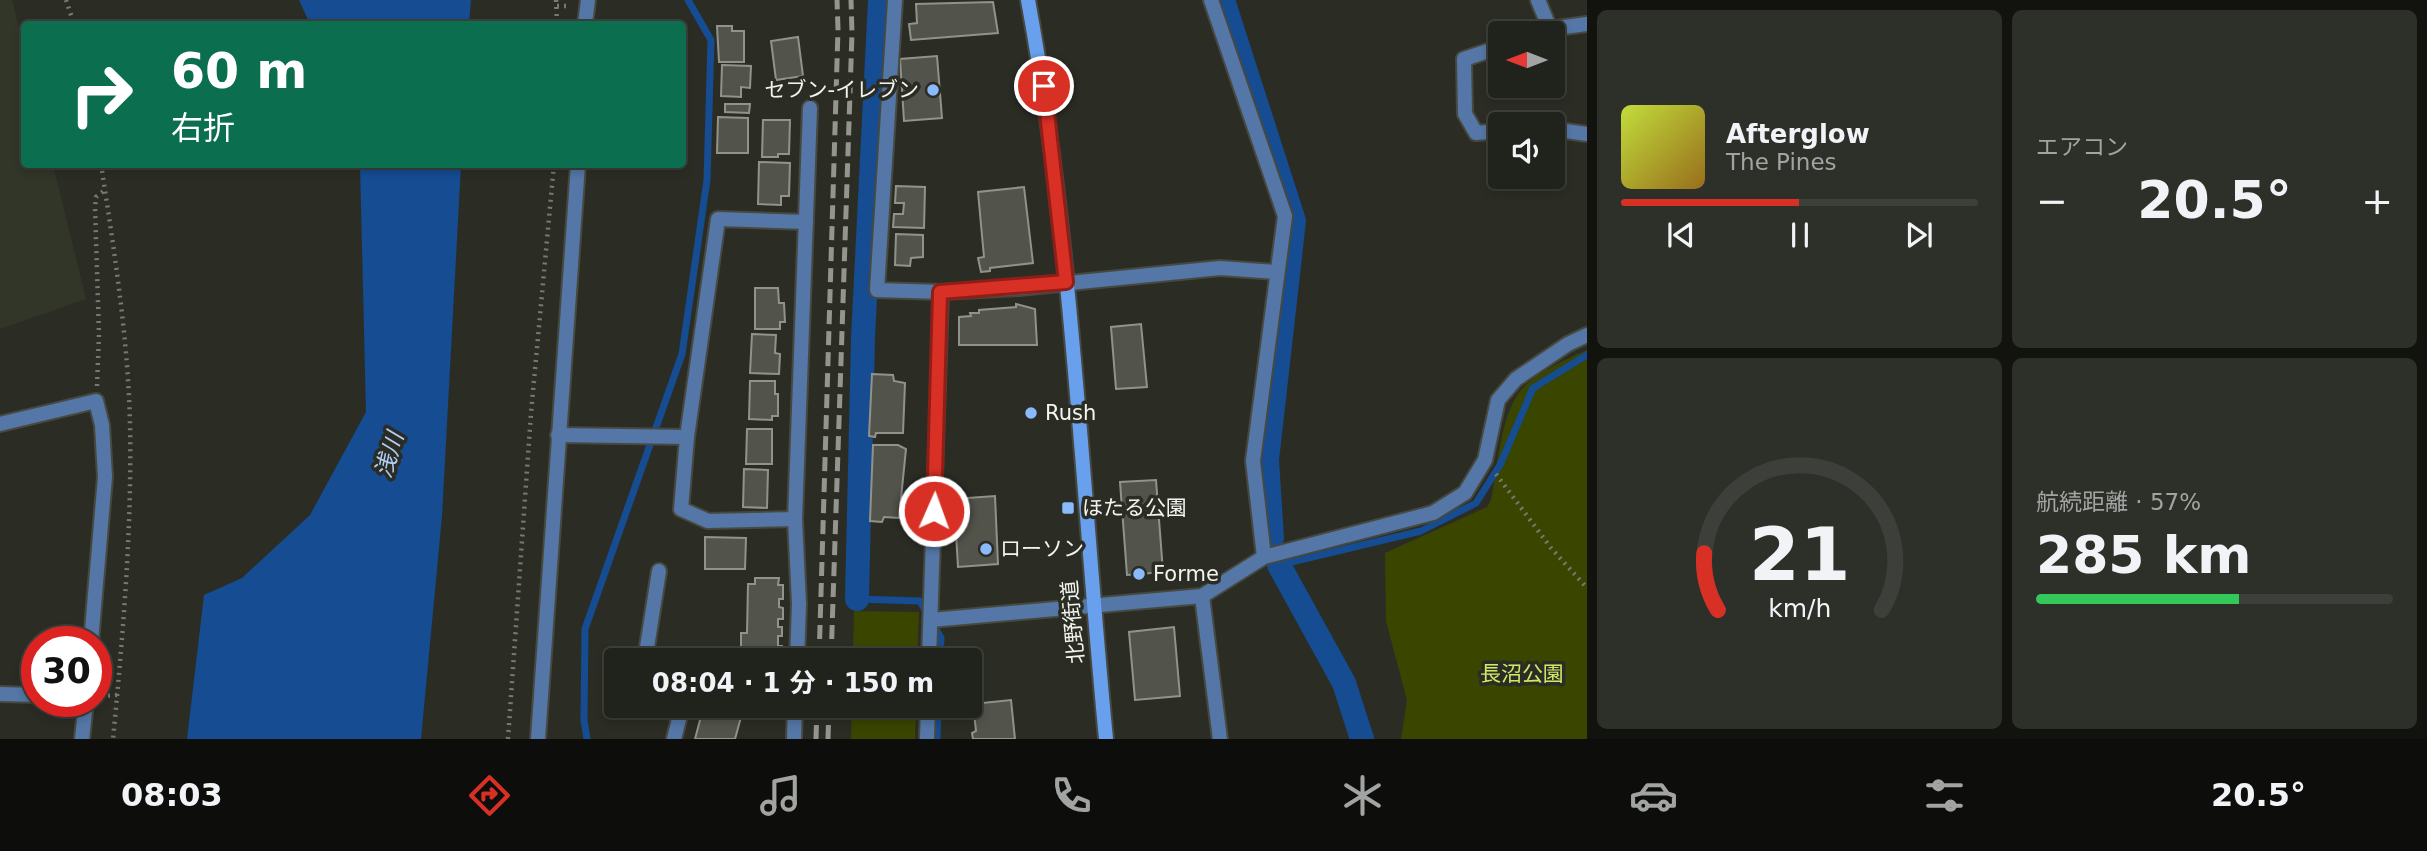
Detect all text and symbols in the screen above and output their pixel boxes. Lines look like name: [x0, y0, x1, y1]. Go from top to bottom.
north arrow: [1488, 21, 1564, 98]
map controls: [1488, 21, 1565, 189]
text: 60 m: [171, 43, 307, 100]
icon: right: [56, 49, 147, 140]
pin: [1014, 56, 1074, 116]
icon: arrive: [1025, 67, 1063, 105]
place label: セブン-イレブン: [764, 78, 919, 102]
marker: セブン-イレブン: [925, 82, 941, 98]
text: 右折: [171, 109, 235, 147]
button: sound: [1488, 112, 1565, 189]
text: Afterglow: [1726, 119, 1870, 149]
text: エアコン: [2036, 134, 2128, 160]
text: The Pines: [1726, 149, 1837, 175]
text: 20.5°: [2137, 170, 2292, 230]
text: −: [2036, 179, 2068, 223]
text: +: [2361, 179, 2393, 223]
icon: previous: [1662, 216, 1700, 254]
icon: pause: [1781, 216, 1819, 254]
icon: next: [1900, 216, 1938, 254]
place label: Rush: [1045, 401, 1096, 425]
marker: Rush: [1023, 405, 1039, 421]
water label: 浅川: [370, 426, 409, 481]
position arrow: [897, 474, 971, 548]
text: 航続距離 · 57%: [2036, 489, 2201, 515]
place label: ほたる公園: [1082, 496, 1187, 520]
marker: ほたる公園: [1060, 500, 1076, 516]
text: 21: [1749, 512, 1850, 597]
text: 285 km: [2036, 525, 2251, 585]
place label: ローソン: [1000, 537, 1084, 561]
marker: ローソン: [978, 541, 994, 557]
place label: Forme: [1153, 562, 1219, 586]
marker: Forme: [1131, 566, 1147, 582]
street label: 北野街道: [1057, 579, 1089, 665]
text: km/h: [1768, 593, 1831, 622]
speed limit sign: 30: [21, 626, 112, 717]
park label: 長沼公園: [1480, 662, 1564, 686]
text: 08:04 · 1 分 · 150 m: [652, 668, 934, 698]
icon: directions: [465, 771, 514, 820]
icon: music: [756, 771, 805, 820]
icon: phone: [1047, 771, 1096, 820]
icon: climate: [1338, 771, 1387, 820]
icon: car: [1629, 771, 1678, 820]
icon: filters: [1920, 771, 1969, 820]
text: 08:03: [121, 776, 223, 814]
text: 20.5°: [2211, 776, 2306, 814]

